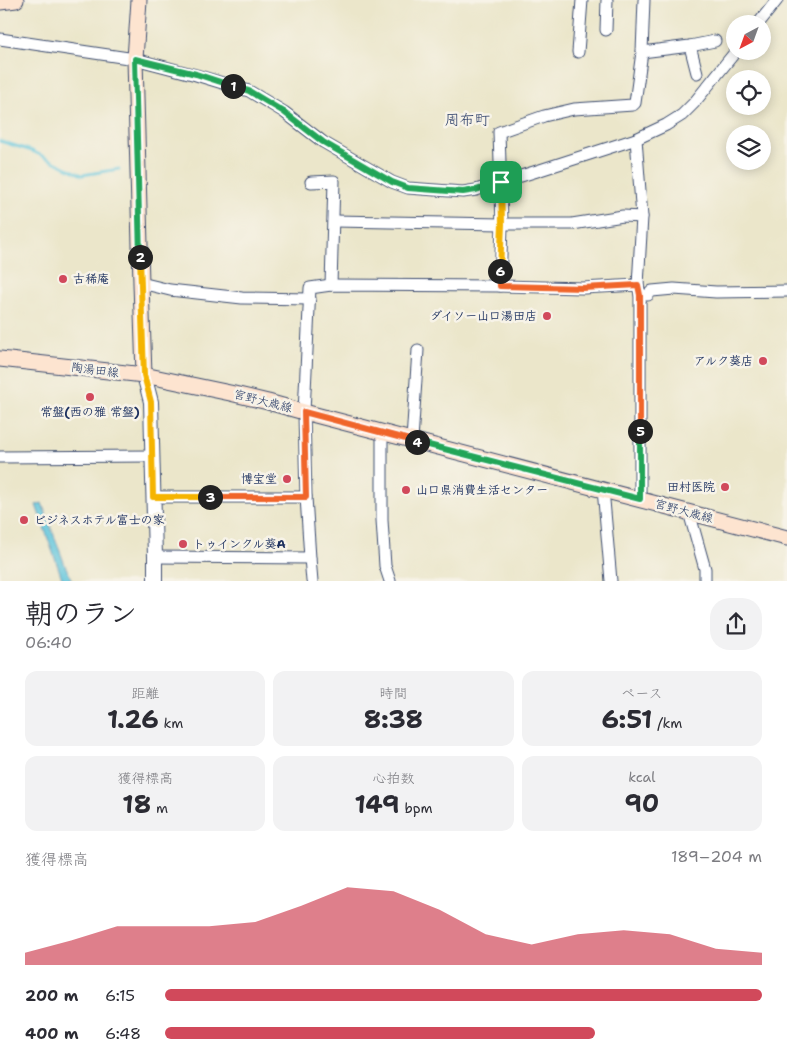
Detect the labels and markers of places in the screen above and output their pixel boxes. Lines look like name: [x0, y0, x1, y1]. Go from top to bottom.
pin: 1: [220, 74, 246, 98]
pin: [480, 161, 522, 203]
pin: 2: [128, 244, 152, 270]
pin: 6: [488, 258, 512, 284]
place label: 古稀庵: [73, 271, 109, 287]
marker: 古稀庵: [57, 273, 69, 285]
place label: ダイソー山口湯田店: [430, 308, 537, 324]
marker: ダイソー山口湯田店: [541, 310, 553, 322]
place label: アルク葵店: [694, 353, 753, 369]
marker: アルク葵店: [757, 355, 769, 367]
marker: 常盤(西の雅 常盤): [84, 391, 96, 403]
place label: 常盤(西の雅 常盤): [40, 404, 140, 420]
pin: 5: [628, 418, 652, 444]
pin: 4: [404, 430, 430, 454]
place label: 博宝堂: [241, 471, 277, 487]
marker: 博宝堂: [281, 473, 293, 485]
place label: 田村医院: [667, 479, 715, 495]
marker: 田村医院: [719, 481, 731, 493]
place label: 山口県消費生活センター: [416, 482, 548, 498]
pin: 3: [198, 484, 222, 510]
marker: 山口県消費生活センター: [400, 484, 412, 496]
place label: ビジネスホテル富士の家: [34, 512, 165, 528]
marker: ビジネスホテル富士の家: [18, 514, 30, 526]
place label: トゥインクル葵A: [193, 536, 286, 552]
marker: トゥインクル葵A: [177, 538, 189, 550]

